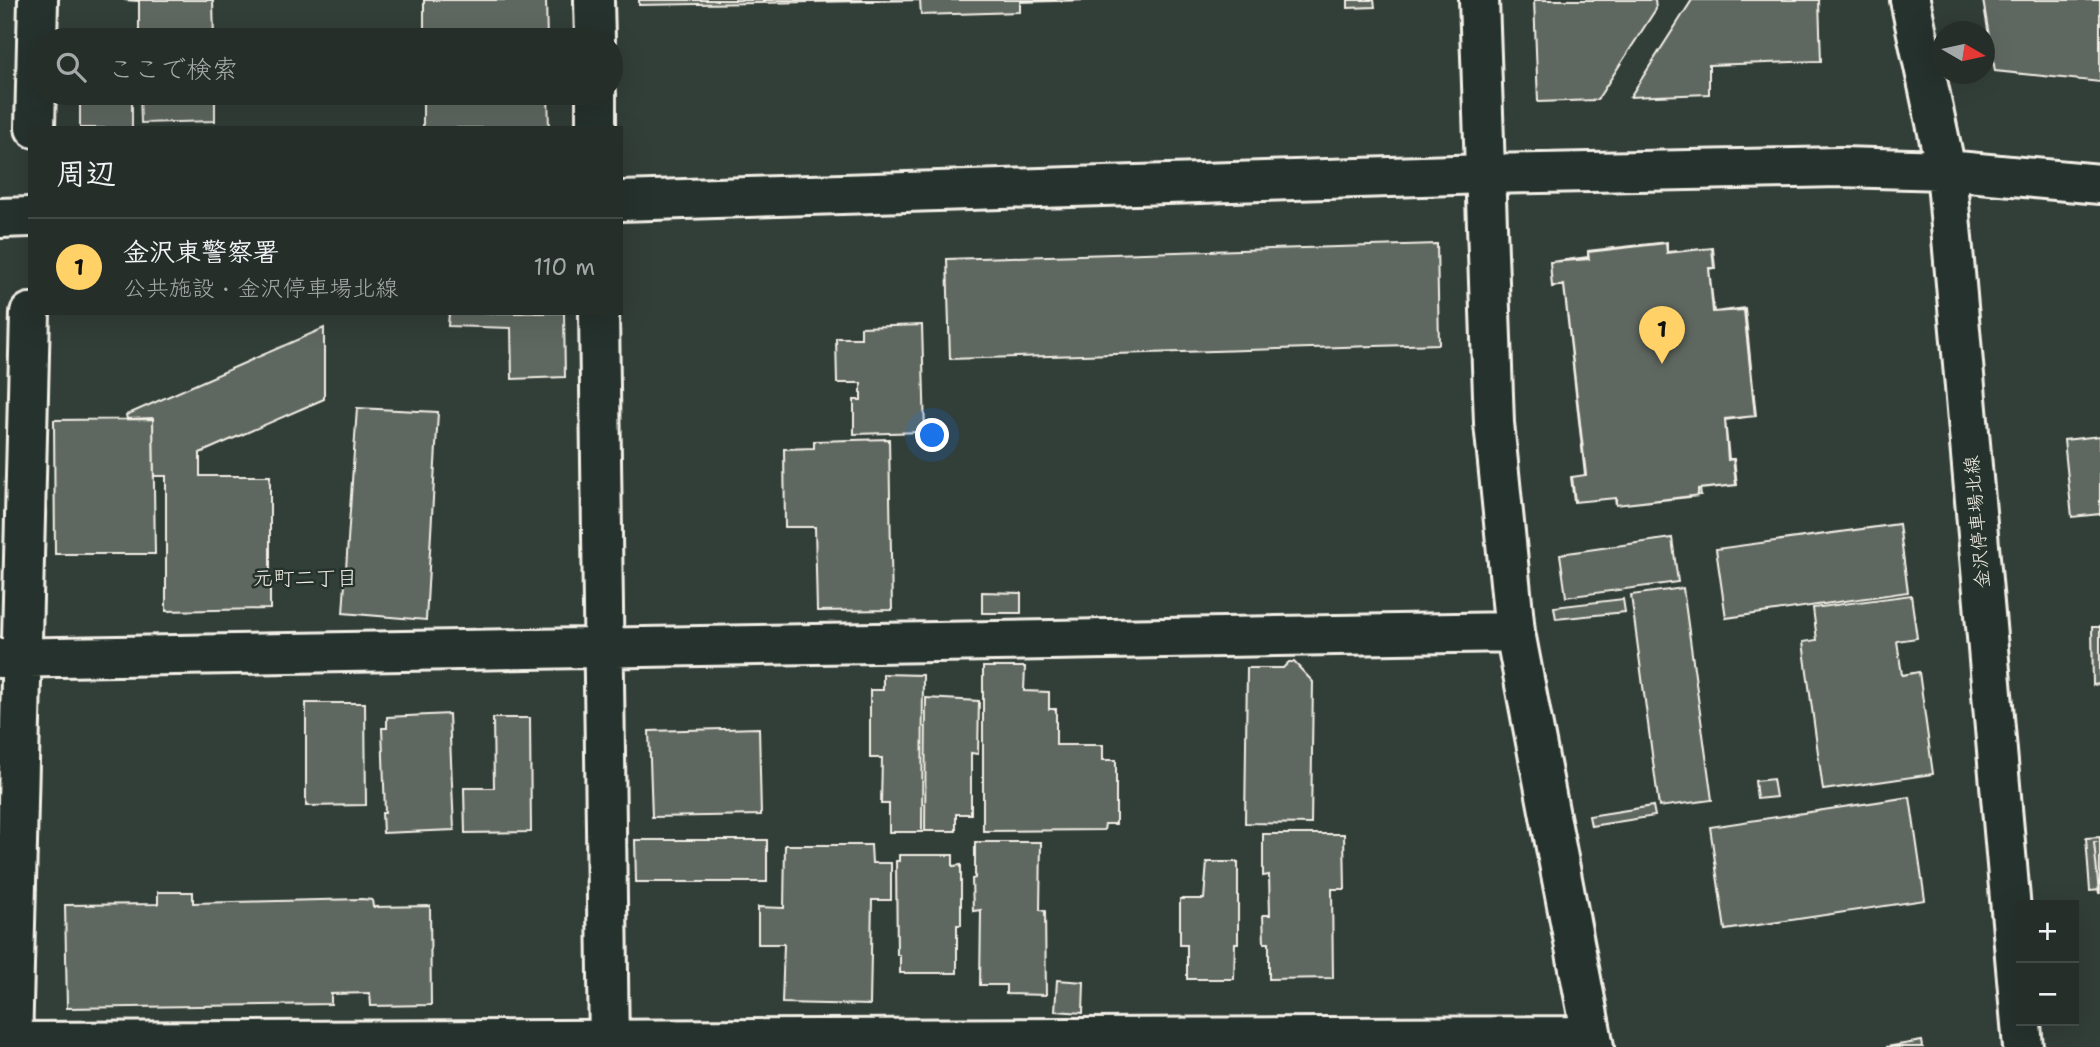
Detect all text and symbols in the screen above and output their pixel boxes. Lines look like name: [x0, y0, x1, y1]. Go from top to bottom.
north arrow: [1932, 21, 1995, 84]
search box: [28, 28, 623, 105]
icon: search: [52, 48, 90, 86]
text: ここで検索: [108, 51, 238, 86]
text: 周辺: [56, 153, 116, 194]
text: 金沢東警察署: [123, 234, 279, 269]
text: 1: [74, 252, 84, 282]
text: 110 m: [533, 252, 595, 282]
text: 公共施設 · 金沢停車場北線: [123, 273, 398, 303]
pin: 1: [1639, 306, 1685, 364]
your location: [915, 418, 949, 452]
street label: 金沢停車場北線: [1959, 455, 1995, 589]
district label: 元町二丁目: [253, 564, 358, 592]
map controls: [2016, 900, 2079, 1026]
button: +: [2016, 900, 2079, 963]
button: −: [2016, 963, 2079, 1026]

